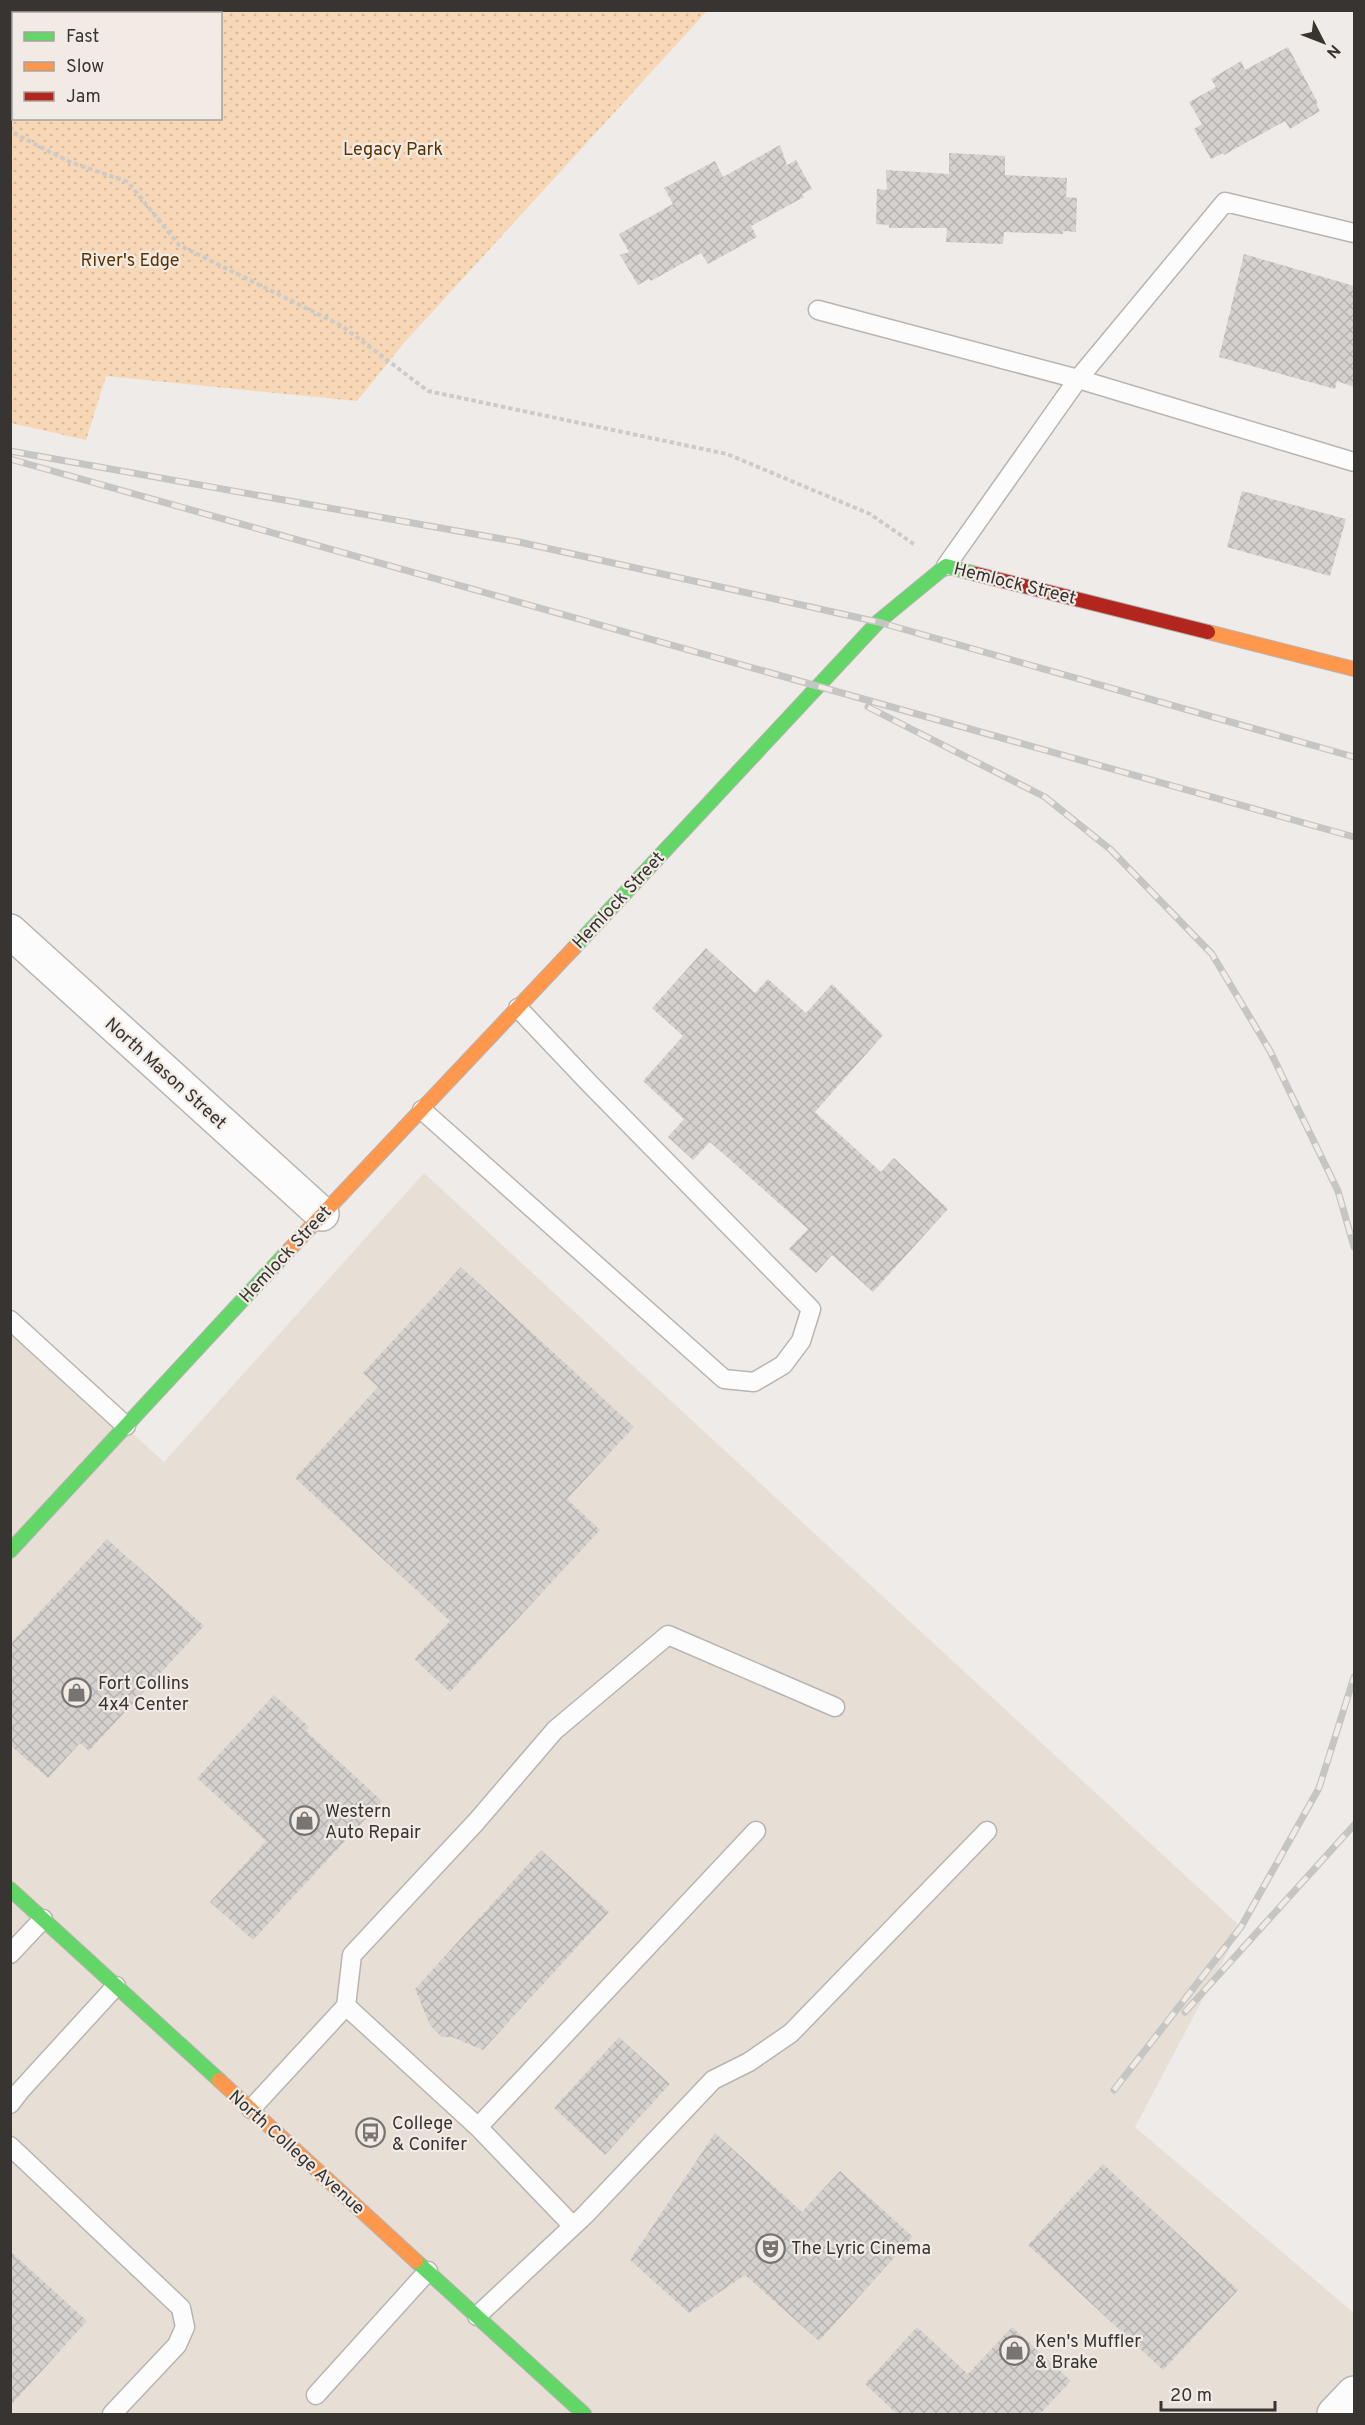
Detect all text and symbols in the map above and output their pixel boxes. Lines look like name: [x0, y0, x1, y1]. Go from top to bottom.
legend: [12, 12, 222, 120]
north arrow: [1293, 12, 1353, 72]
text: Fast: [66, 26, 99, 49]
text: N: [1321, 40, 1344, 62]
text: Slow: [66, 56, 104, 79]
text: Jam: [66, 86, 101, 109]
park label: Legacy Park: [343, 139, 443, 162]
park label: River's Edge: [80, 250, 180, 273]
street label: Hemlock Street: [951, 558, 1078, 611]
street label: Hemlock Street: [568, 847, 670, 955]
street label: North Mason Street: [99, 1013, 231, 1135]
street label: Hemlock Street: [235, 1201, 337, 1309]
place label: Fort Collins 4x4 Center: [98, 1673, 189, 1717]
shop icon: Fort Collins 4x4 Center: [61, 1677, 93, 1709]
place label: Western Auto Repair: [325, 1801, 421, 1845]
shop icon: Western Auto Repair: [288, 1805, 320, 1837]
street label: North College Avenue: [223, 2086, 369, 2220]
place label: College & Conifer: [392, 2113, 467, 2157]
bus stop icon: College & Conifer: [355, 2117, 387, 2149]
theatre icon: The Lyric Cinema: [754, 2232, 786, 2264]
place label: The Lyric Cinema: [791, 2238, 931, 2261]
place label: Ken's Muffler & Brake: [1035, 2331, 1141, 2375]
shop icon: Ken's Muffler & Brake: [998, 2335, 1030, 2367]
scale bar: [1161, 2374, 1275, 2412]
text: 20 m: [1170, 2385, 1212, 2408]

